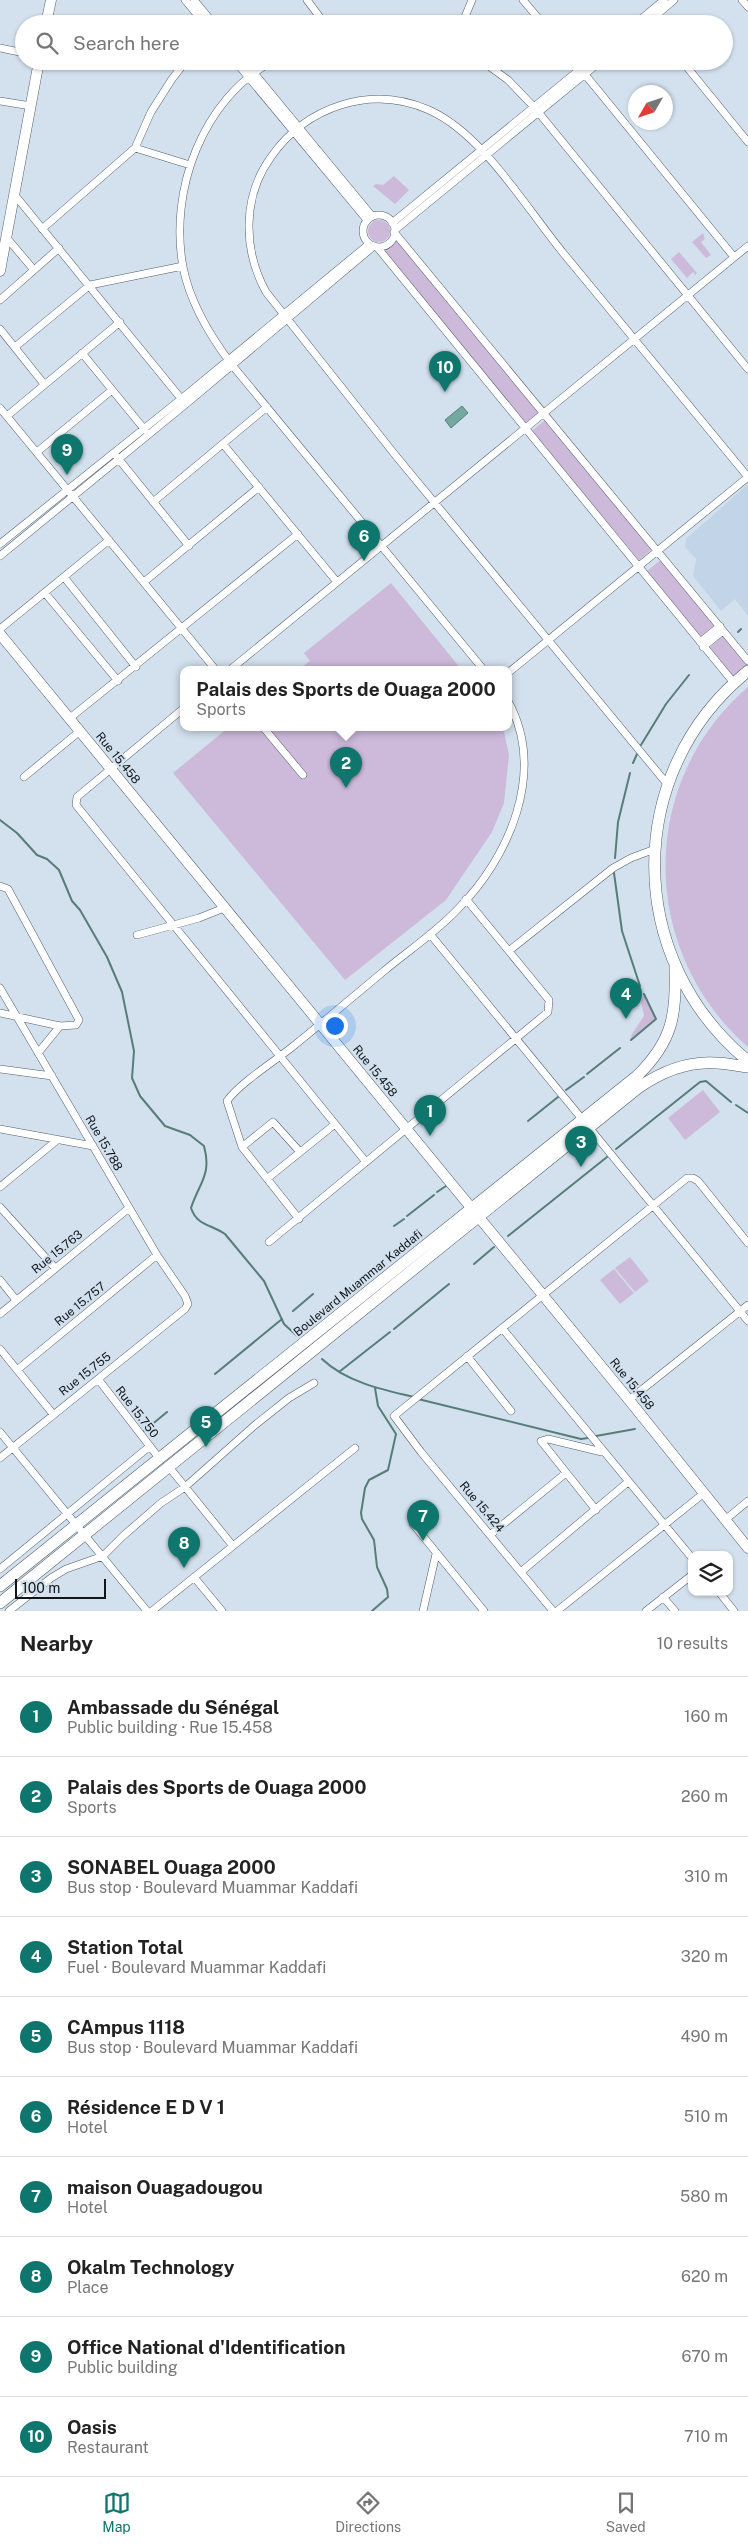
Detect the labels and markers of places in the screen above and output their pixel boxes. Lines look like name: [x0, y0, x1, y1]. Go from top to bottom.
pin: 10: [429, 351, 461, 392]
pin: 9: [51, 434, 83, 475]
pin: 6: [348, 520, 380, 561]
pin: 2: [330, 747, 362, 788]
pin: 4: [610, 978, 642, 1019]
pin: 1: [414, 1095, 446, 1136]
pin: 3: [565, 1126, 597, 1167]
pin: 5: [190, 1406, 222, 1447]
pin: 7: [407, 1500, 439, 1541]
pin: 8: [168, 1527, 200, 1568]

